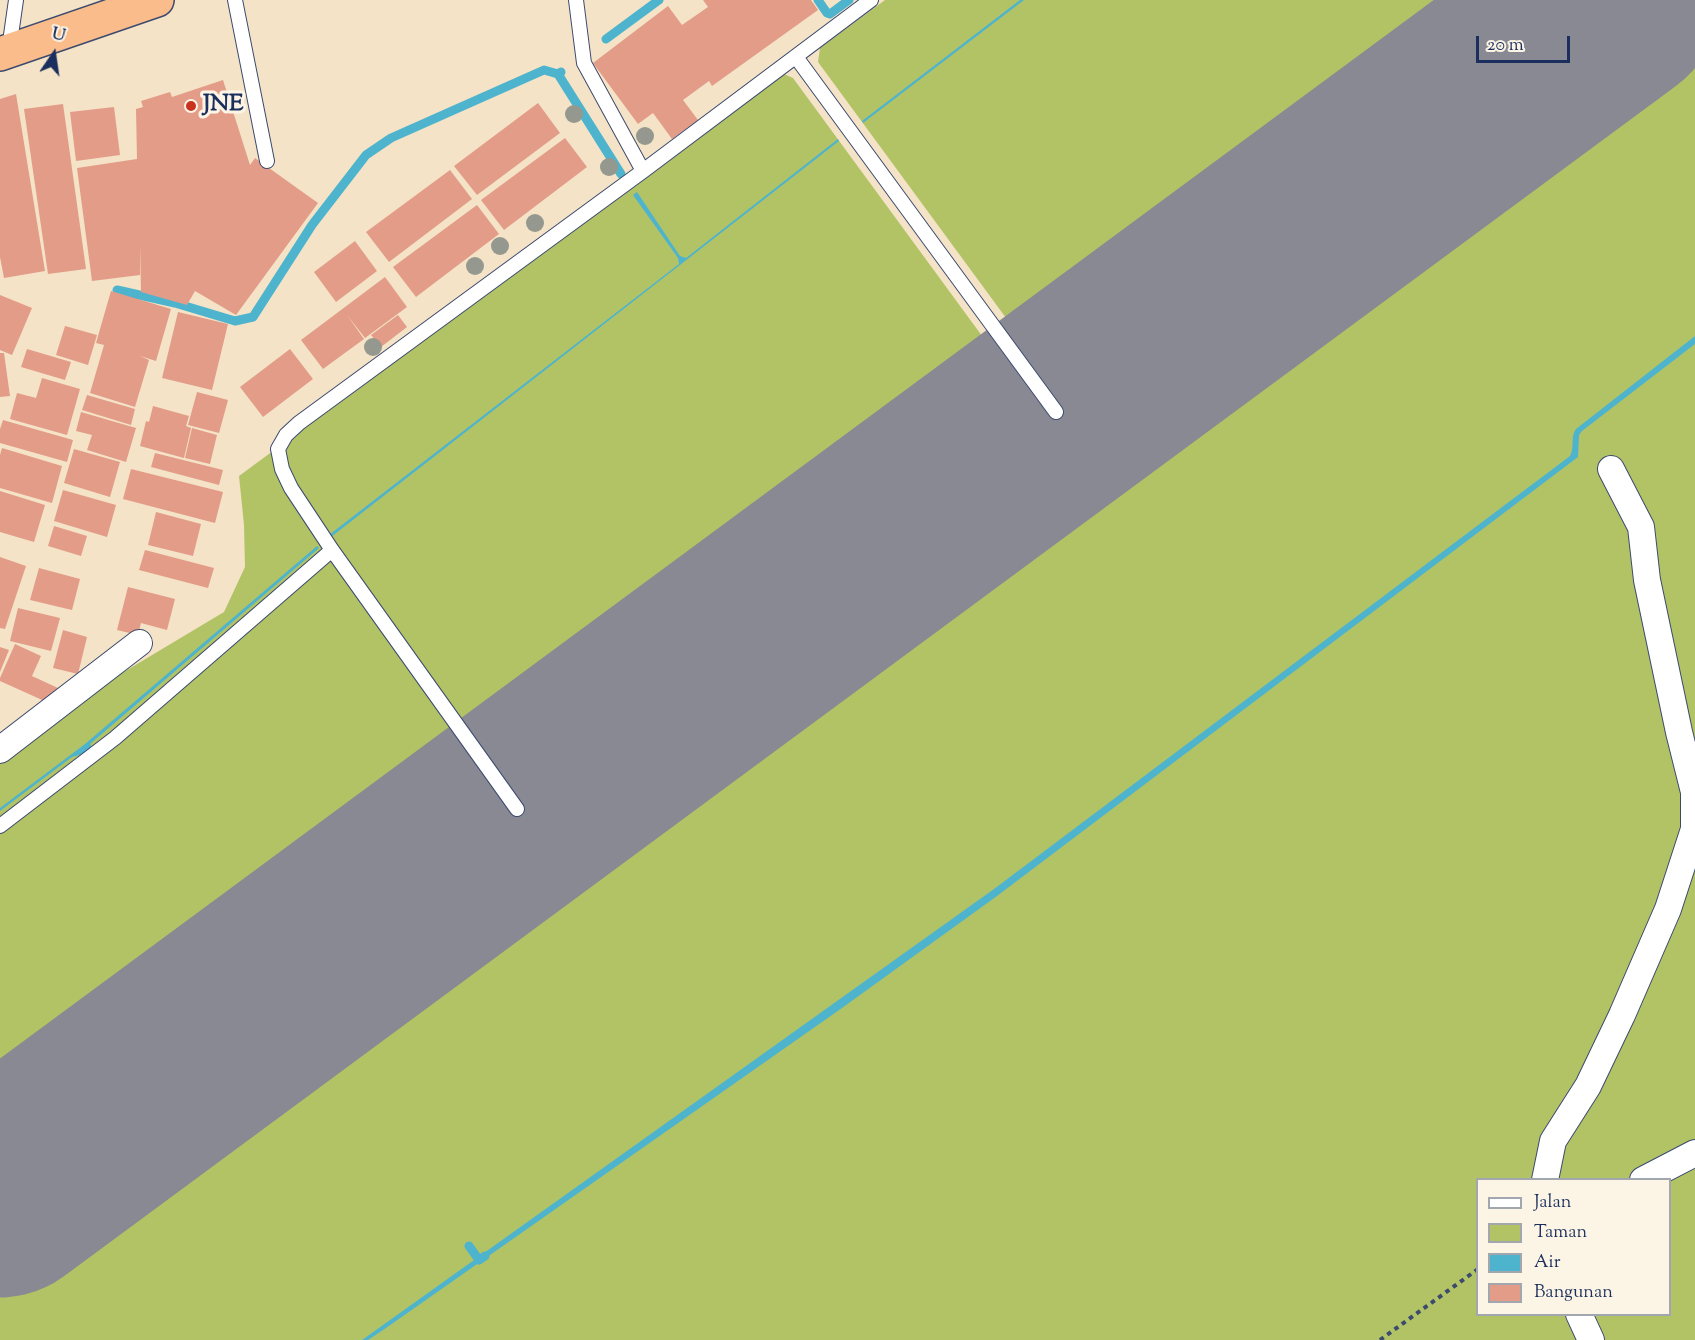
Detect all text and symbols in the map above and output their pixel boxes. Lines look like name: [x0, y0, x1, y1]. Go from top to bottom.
text: U: [49, 23, 67, 49]
north arrow: [24, 24, 84, 84]
scale bar: [1479, 24, 1574, 62]
text: 20 m: [1487, 33, 1524, 59]
place label: JNE: [203, 92, 244, 120]
marker: JNE: [184, 99, 198, 113]
legend: [1476, 1178, 1671, 1316]
text: Jalan: [1534, 1190, 1571, 1216]
text: Taman: [1534, 1220, 1587, 1246]
text: Air: [1534, 1250, 1560, 1276]
text: Bangunan: [1534, 1280, 1613, 1306]

